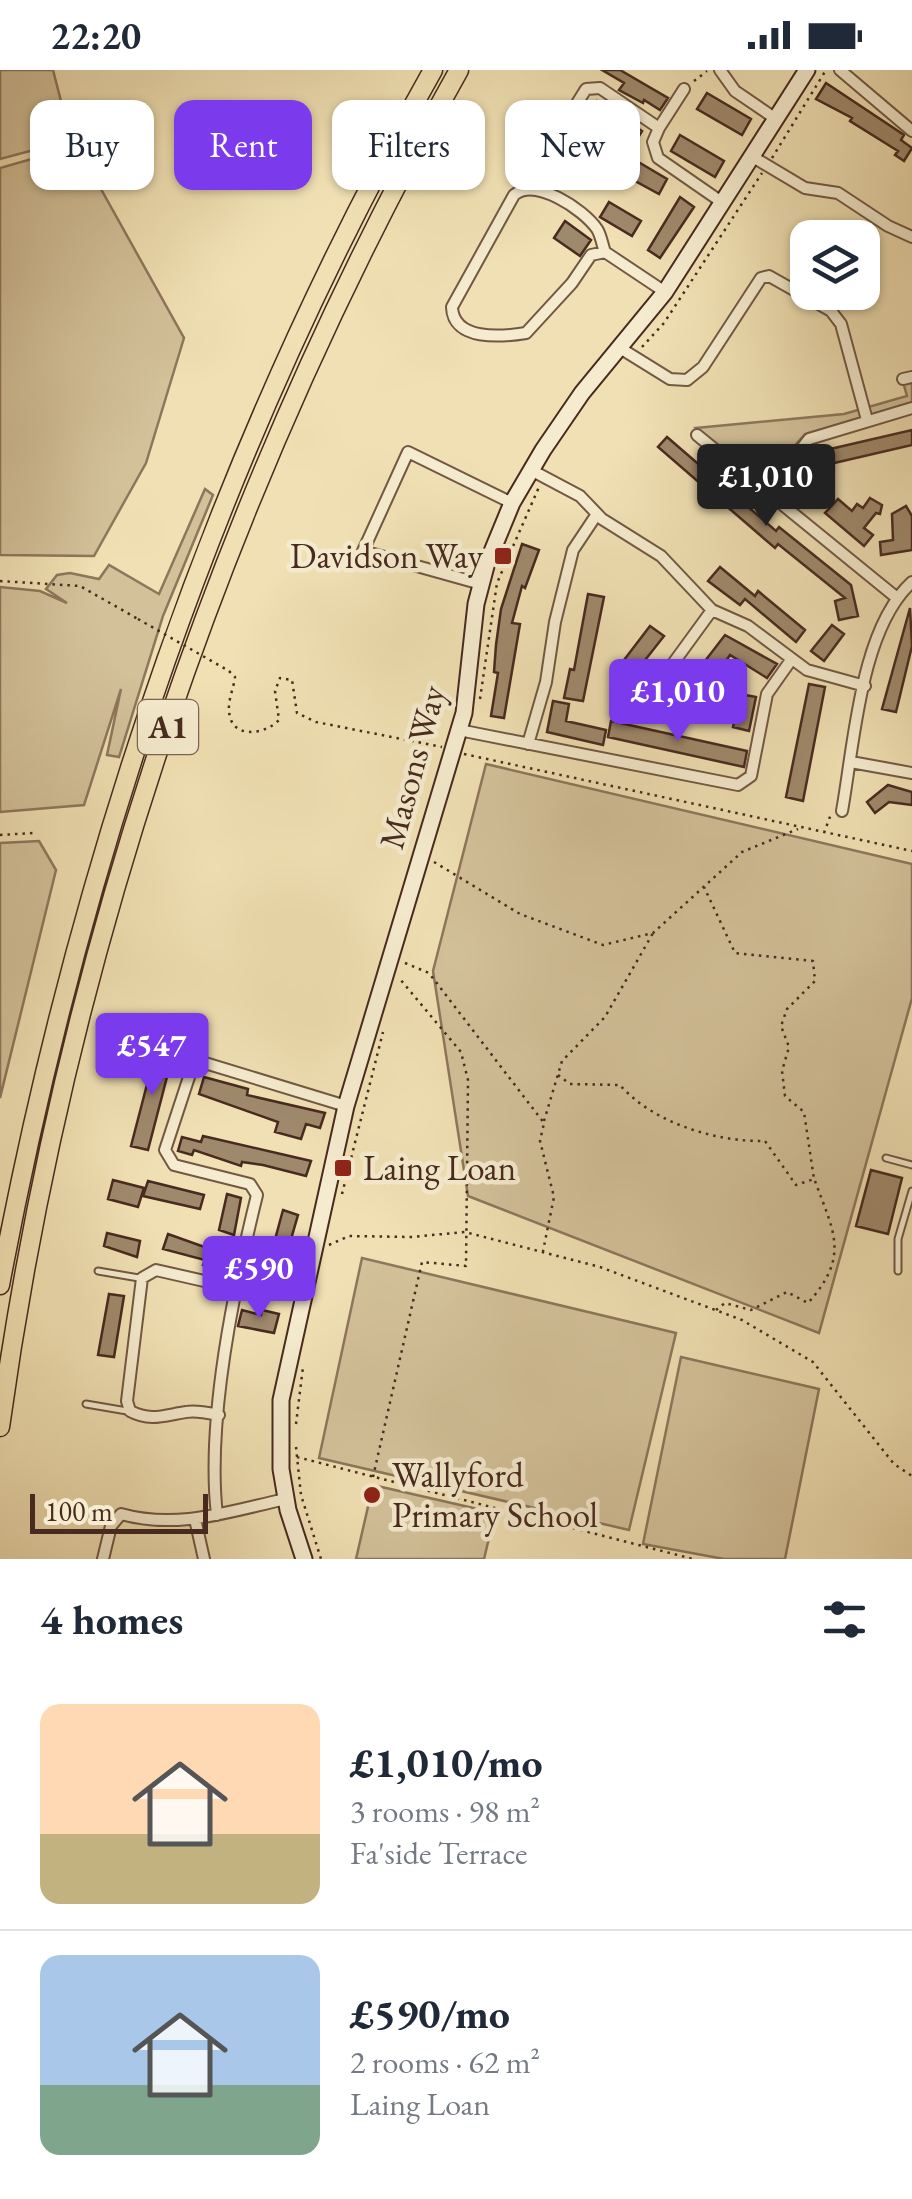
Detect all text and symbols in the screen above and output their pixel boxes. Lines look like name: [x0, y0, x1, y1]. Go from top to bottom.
text: 22:20: [50, 11, 141, 60]
chip: Buy: [30, 100, 154, 190]
chip: Rent: [174, 100, 312, 190]
chip: Filters: [332, 100, 485, 190]
chip: New: [505, 100, 640, 190]
map controls: [790, 220, 880, 310]
button: layers: [790, 220, 880, 310]
pin: £1,010: [685, 444, 847, 529]
text: £1,010: [719, 455, 813, 497]
place label: Davidson Way: [290, 533, 484, 578]
marker: Davidson Way: [492, 545, 514, 567]
pin: £1,010: [597, 659, 759, 744]
text: £1,010: [631, 670, 725, 712]
street label: Masons Way: [368, 679, 455, 854]
road number: A1: [138, 700, 198, 754]
pin: £547: [93, 1013, 211, 1098]
text: £547: [118, 1024, 186, 1066]
place label: Laing Loan: [363, 1145, 516, 1190]
marker: Laing Loan: [332, 1157, 354, 1179]
pin: £590: [200, 1236, 318, 1321]
text: £590: [225, 1247, 293, 1289]
place label: Wallyford Primary School: [392, 1452, 598, 1537]
marker: Wallyford Primary School: [361, 1484, 383, 1506]
scale bar: [30, 1489, 208, 1534]
text: 100 m: [45, 1493, 113, 1529]
text: 4 homes: [40, 1592, 183, 1647]
icon: filters: [817, 1592, 872, 1647]
text: £1,010/mo: [350, 1735, 543, 1790]
icon: home: [120, 1744, 240, 1864]
text: 3 rooms · 98 m²: [350, 1790, 540, 1832]
text: Fa'side Terrace: [350, 1832, 527, 1874]
text: £590/mo: [350, 1986, 510, 2041]
icon: home: [120, 1995, 240, 2115]
text: 2 rooms · 62 m²: [350, 2041, 540, 2083]
text: Laing Loan: [350, 2083, 490, 2125]

